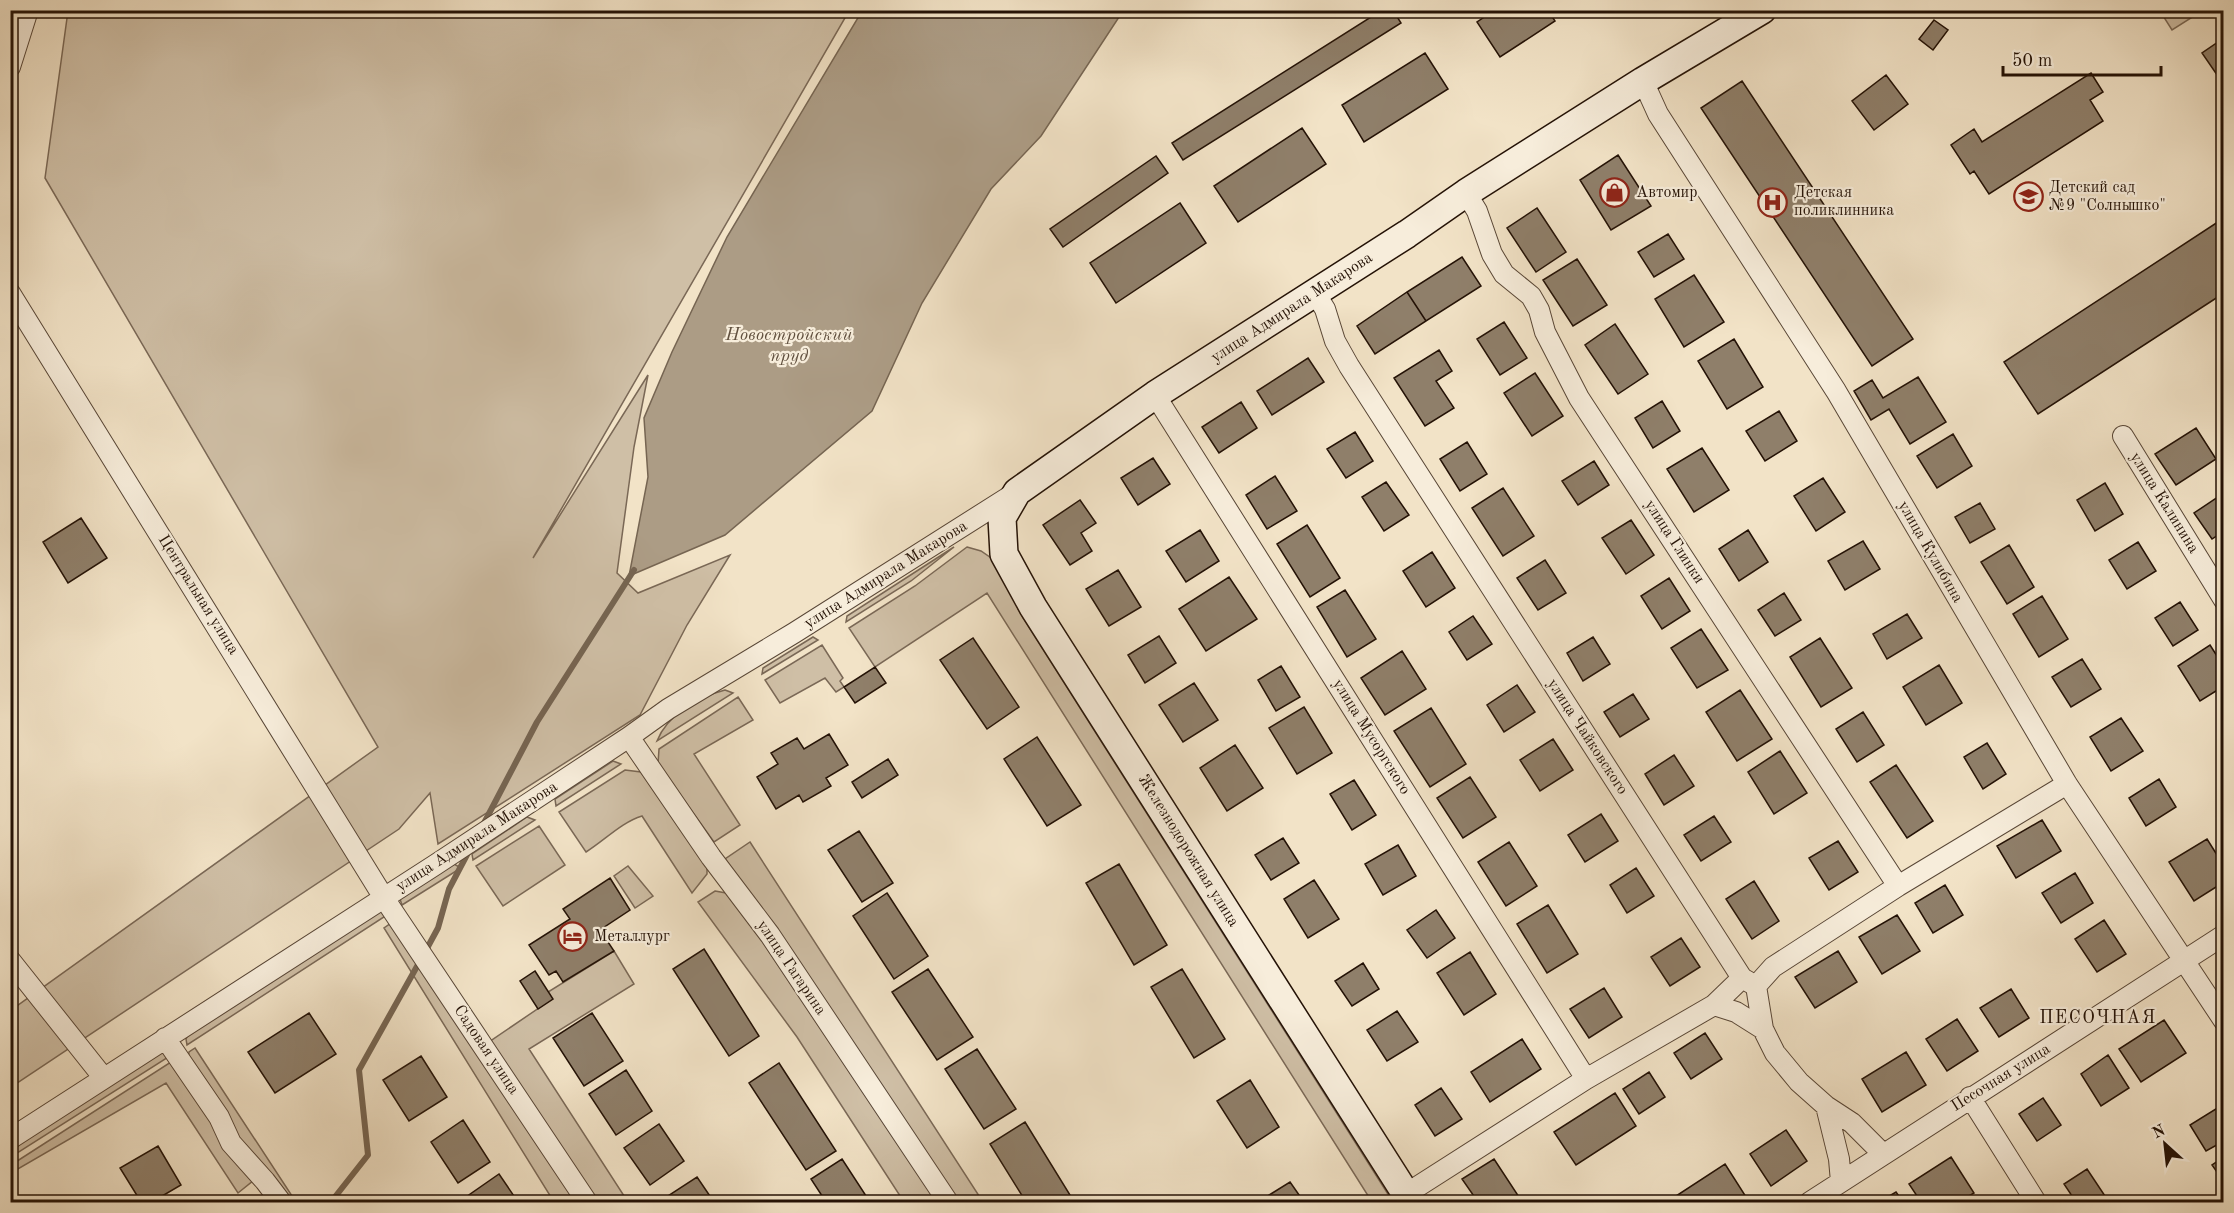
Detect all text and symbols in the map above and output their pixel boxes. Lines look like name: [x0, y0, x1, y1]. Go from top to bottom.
scale bar: [2003, 39, 2160, 77]
text: 50 m: [2012, 52, 2052, 70]
shop icon: Автомир: [1599, 177, 1631, 209]
place label: Детский сад №9 "Солнышко": [2049, 180, 2166, 214]
school or university icon: Детский сад №9 "Солнышко": [2012, 181, 2044, 213]
place label: Автомир: [1636, 185, 1698, 201]
place label: Детская поликлинника: [1794, 185, 1894, 219]
hospital icon: Детская поликлинника: [1757, 186, 1789, 218]
street label: улица Адмирала Макарова: [1208, 250, 1376, 366]
water label: Новостройский пруд: [724, 326, 853, 365]
street label: улица Калинина: [2127, 450, 2201, 556]
street label: улица Глинки: [1641, 497, 1707, 587]
street label: улица Кулибина: [1894, 498, 1966, 606]
street label: улица Адмирала Макарова: [802, 518, 970, 632]
street label: Центральная улица: [155, 532, 241, 658]
street label: улица Мусоргского: [1329, 676, 1413, 798]
street label: улица Чайковского: [1544, 676, 1630, 798]
street label: Железнодорожная улица: [1135, 772, 1241, 930]
street label: улица Адмирала Макарова: [393, 779, 561, 895]
street label: улица Гагарина: [753, 918, 829, 1018]
hotel icon: Металлург: [557, 921, 589, 953]
place label: Металлург: [594, 929, 670, 945]
street label: Садовая улица: [450, 1003, 522, 1098]
district label: ПЕСОЧНАЯ: [2039, 1009, 2157, 1027]
street label: Песочная улица: [1949, 1041, 2053, 1115]
north arrow: [2135, 1114, 2195, 1174]
text: N: [2150, 1122, 2169, 1142]

